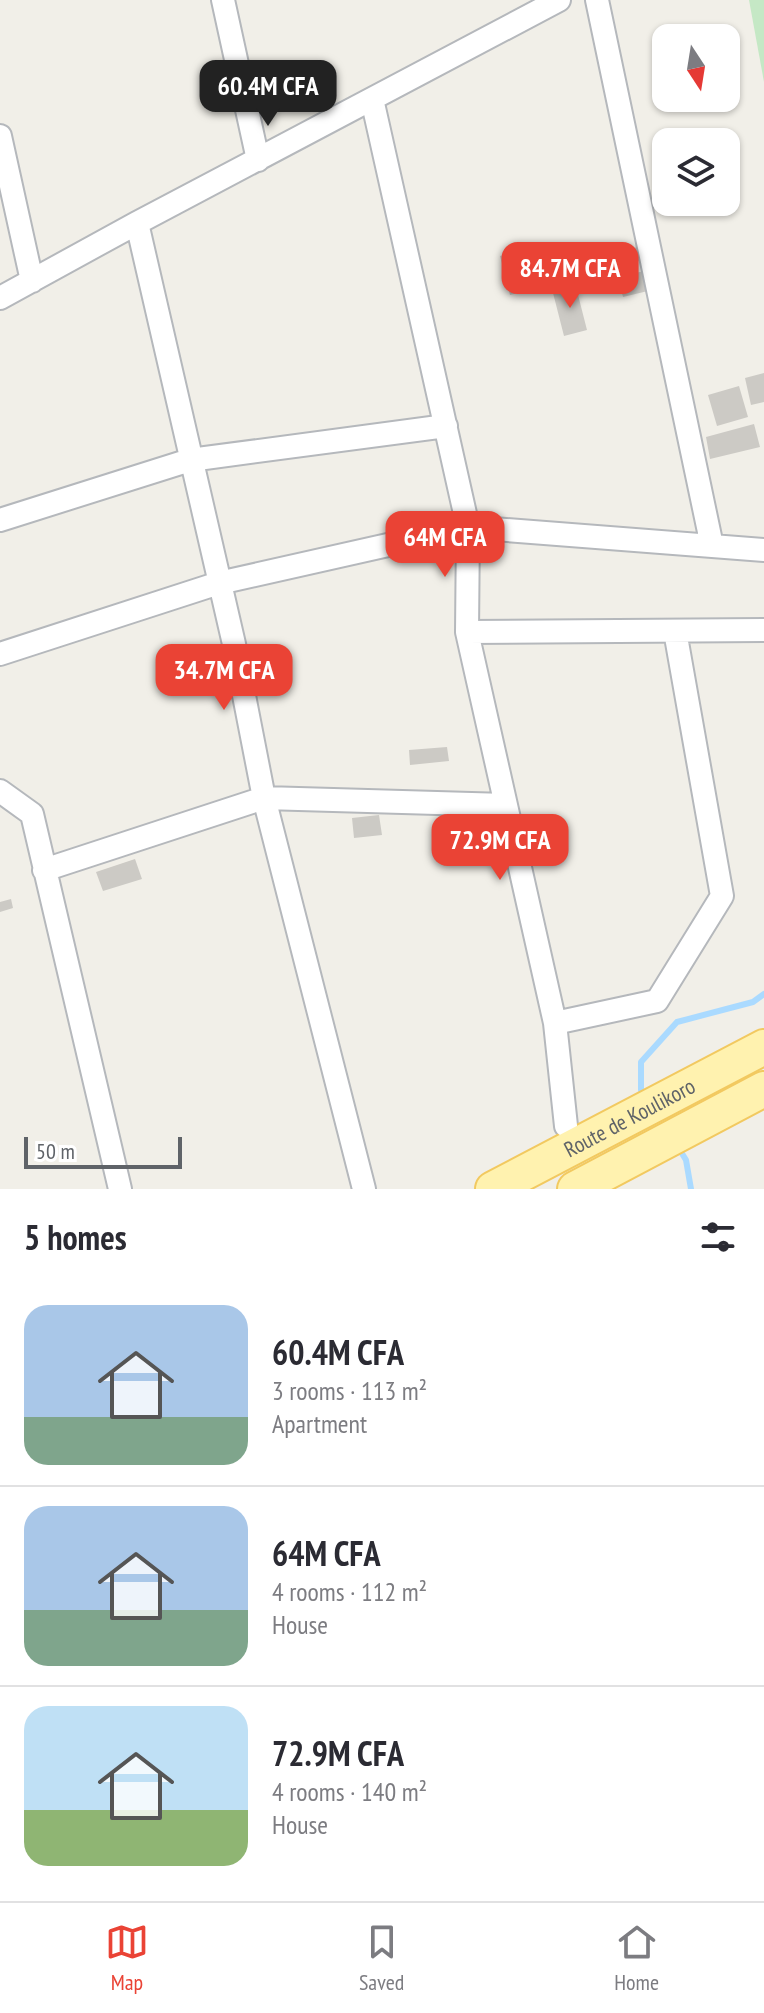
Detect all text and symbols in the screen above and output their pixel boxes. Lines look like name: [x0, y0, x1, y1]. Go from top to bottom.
north arrow: [652, 24, 740, 112]
map controls: [652, 24, 740, 216]
pin: 60.4M CFA: [176, 60, 360, 128]
text: 60.4M CFA: [218, 69, 318, 102]
button: layers: [652, 128, 740, 216]
pin: 84.7M CFA: [478, 242, 662, 310]
text: 84.7M CFA: [520, 251, 620, 284]
pin: 64M CFA: [371, 511, 519, 579]
text: 64M CFA: [404, 520, 486, 553]
pin: 34.7M CFA: [132, 644, 316, 712]
text: 34.7M CFA: [174, 653, 274, 686]
pin: 72.9M CFA: [408, 814, 592, 882]
text: 72.9M CFA: [450, 823, 550, 856]
street label: Route de Koulikoro: [559, 1072, 700, 1163]
scale bar: [24, 1133, 182, 1169]
text: 50 m: [36, 1137, 75, 1165]
text: 5 homes: [24, 1215, 127, 1259]
icon: filters: [696, 1215, 740, 1259]
text: 60.4M CFA: [272, 1330, 404, 1374]
icon: home: [88, 1337, 184, 1433]
text: 3 rooms · 113 m²: [272, 1374, 427, 1407]
text: Apartment: [272, 1407, 367, 1440]
text: 64M CFA: [272, 1531, 380, 1575]
icon: home: [88, 1538, 184, 1634]
text: 4 rooms · 112 m²: [272, 1575, 427, 1608]
text: House: [272, 1608, 328, 1641]
text: 72.9M CFA: [272, 1731, 404, 1775]
icon: home: [88, 1738, 184, 1834]
text: 4 rooms · 140 m²: [272, 1775, 427, 1808]
text: House: [272, 1808, 328, 1841]
tab: Map: [105, 1920, 149, 1996]
tab: Saved: [359, 1920, 404, 1996]
tab: Home: [614, 1920, 659, 1996]

